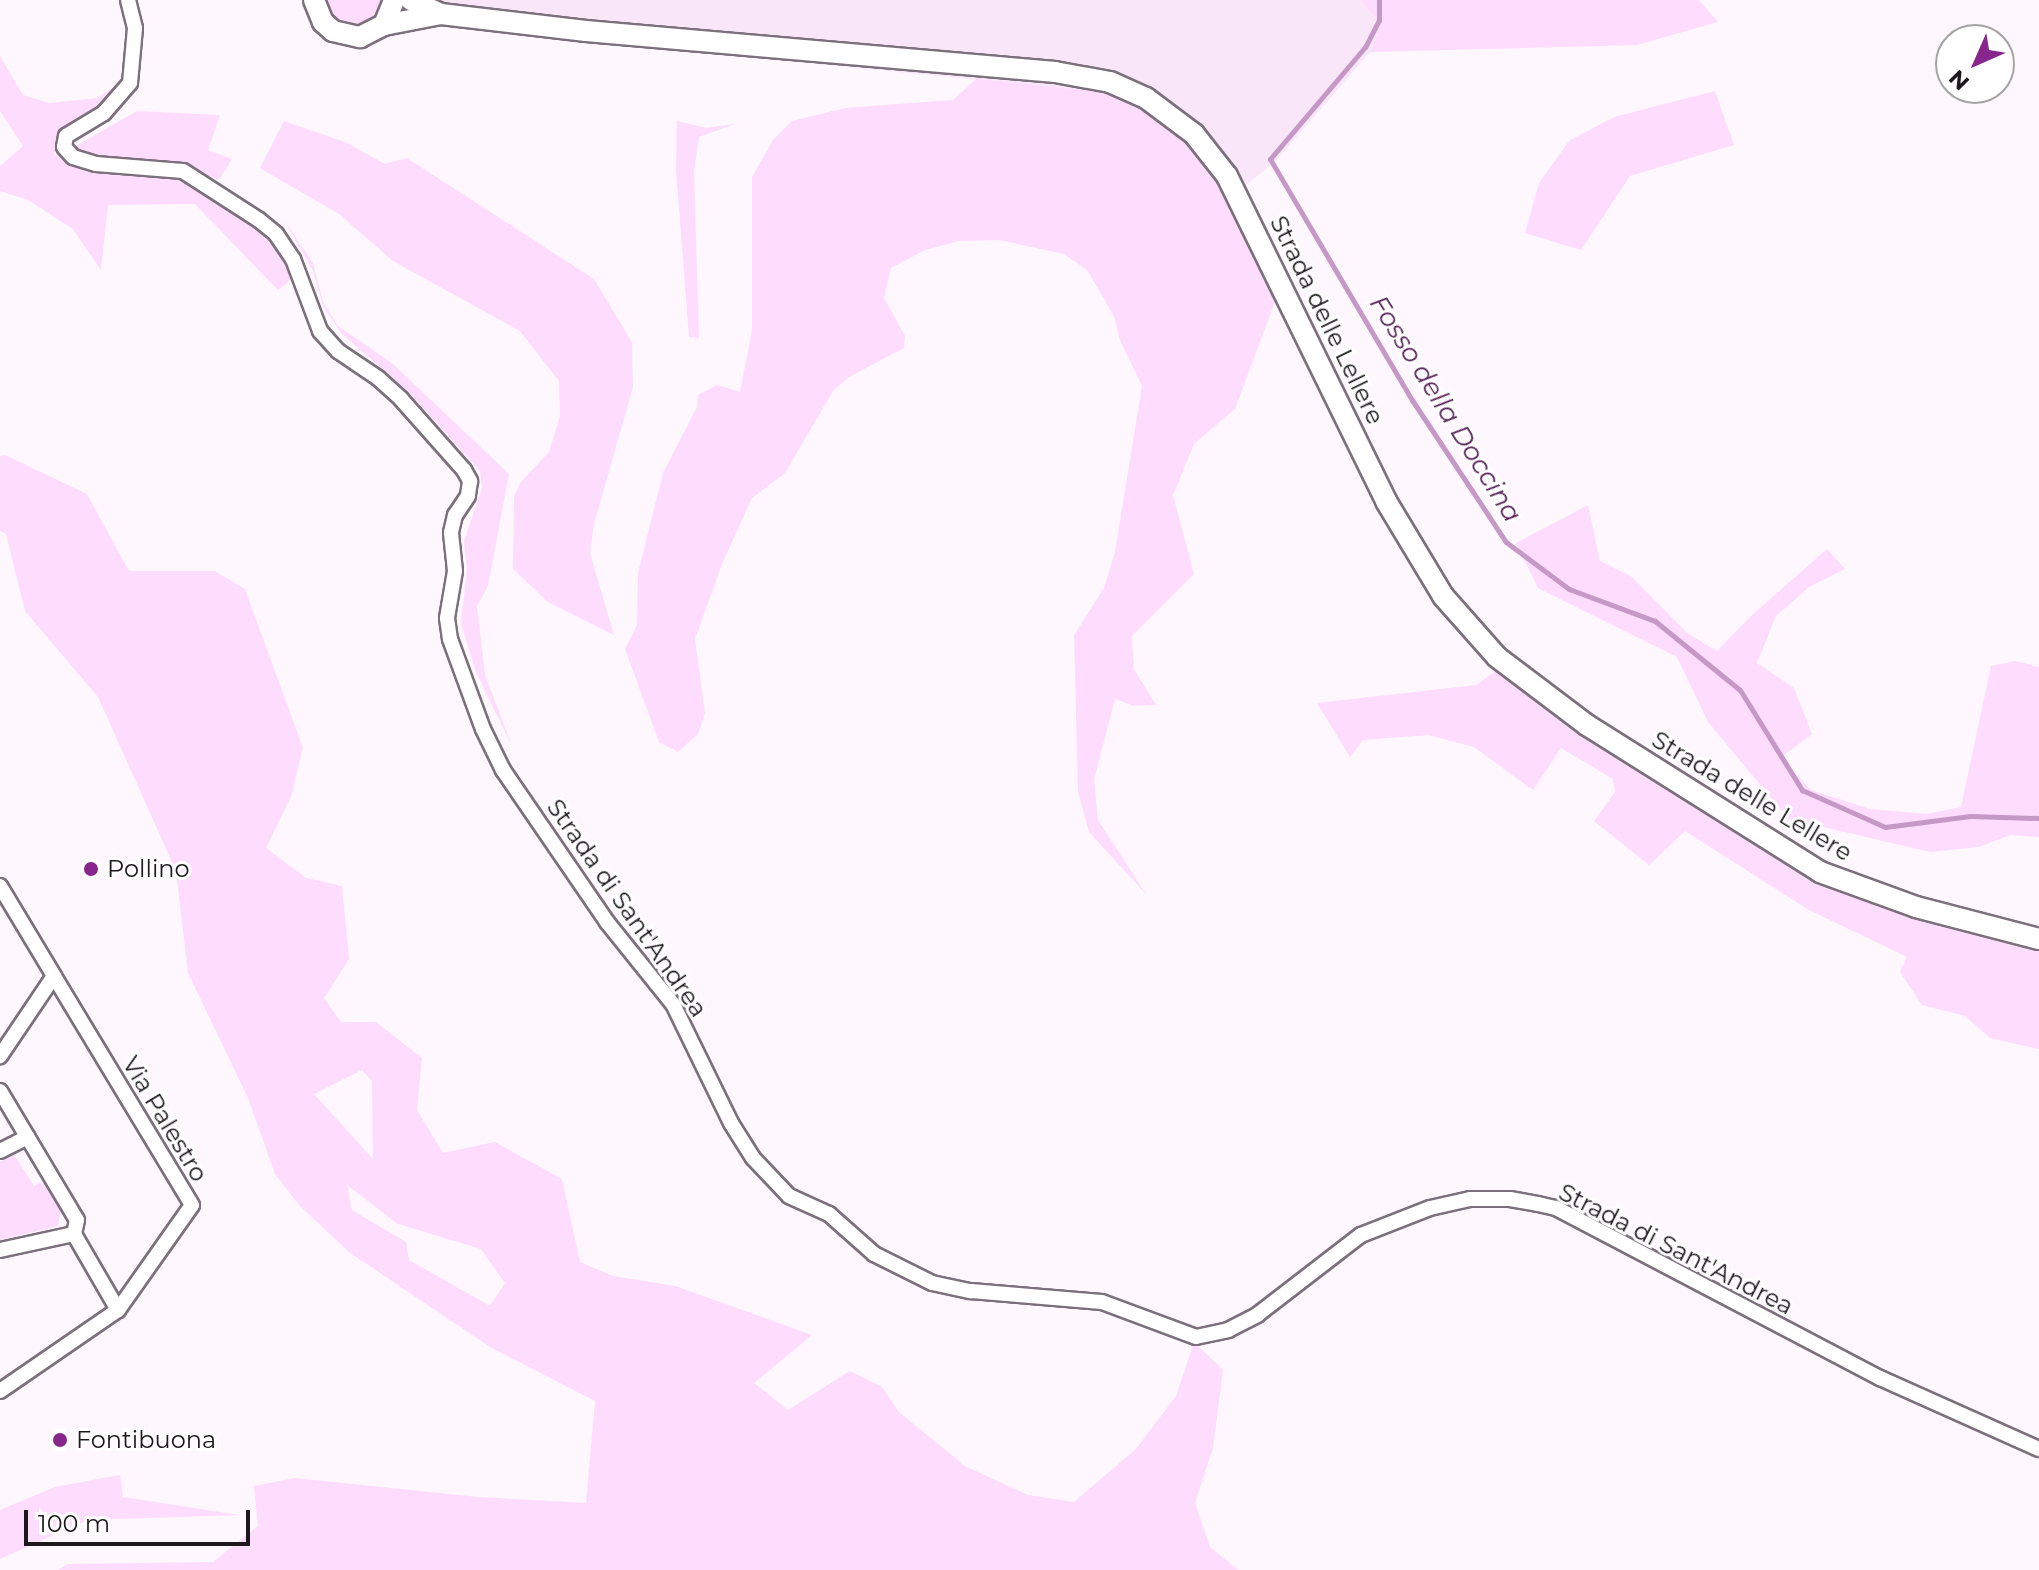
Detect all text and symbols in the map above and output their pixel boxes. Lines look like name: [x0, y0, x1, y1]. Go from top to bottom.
north arrow: [1935, 24, 2015, 104]
text: N: [1943, 64, 1975, 96]
street label: Strada delle Lellere: [1264, 211, 1390, 429]
water label: Fosso della Doccina: [1363, 290, 1527, 528]
street label: Strada delle Lellere: [1647, 725, 1857, 867]
street label: Strada di Sant'Andrea: [541, 794, 713, 1022]
place label: Pollino: [107, 855, 190, 883]
marker: Pollino: [82, 860, 100, 878]
street label: Via Palestro: [116, 1051, 214, 1187]
street label: Strada di Sant'Andrea: [1554, 1177, 1798, 1321]
place label: Fontibuona: [76, 1426, 216, 1454]
marker: Fontibuona: [51, 1431, 69, 1449]
scale bar: [28, 1494, 254, 1544]
text: 100 m: [38, 1509, 110, 1538]

